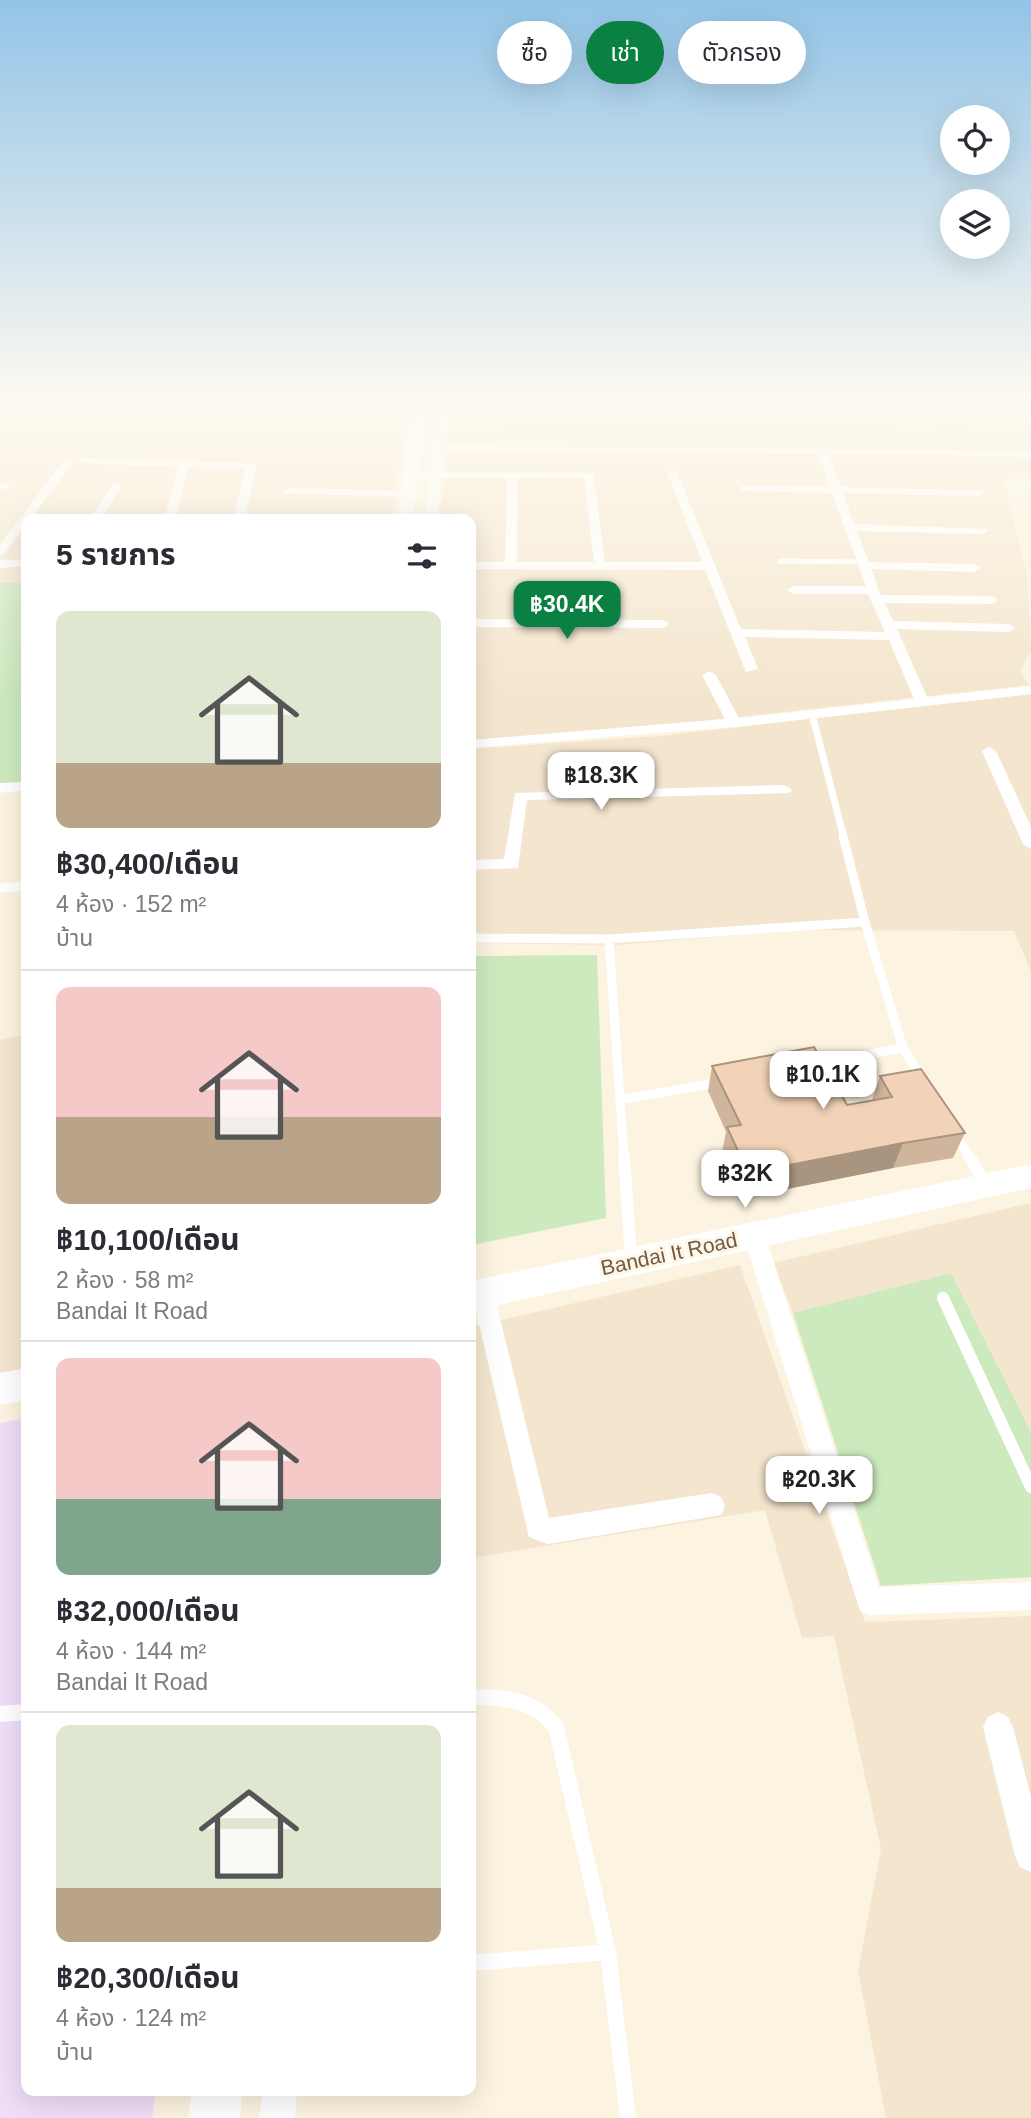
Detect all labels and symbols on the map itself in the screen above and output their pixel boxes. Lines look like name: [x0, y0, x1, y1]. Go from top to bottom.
pin: ฿30.4K: [510, 582, 624, 641]
pin: ฿18.3K: [544, 752, 658, 812]
pin: ฿10.1K: [766, 1052, 880, 1111]
pin: ฿32K: [704, 1150, 786, 1210]
street label: Bandai It Road: [599, 1228, 739, 1279]
pin: ฿20.3K: [762, 1456, 876, 1516]

